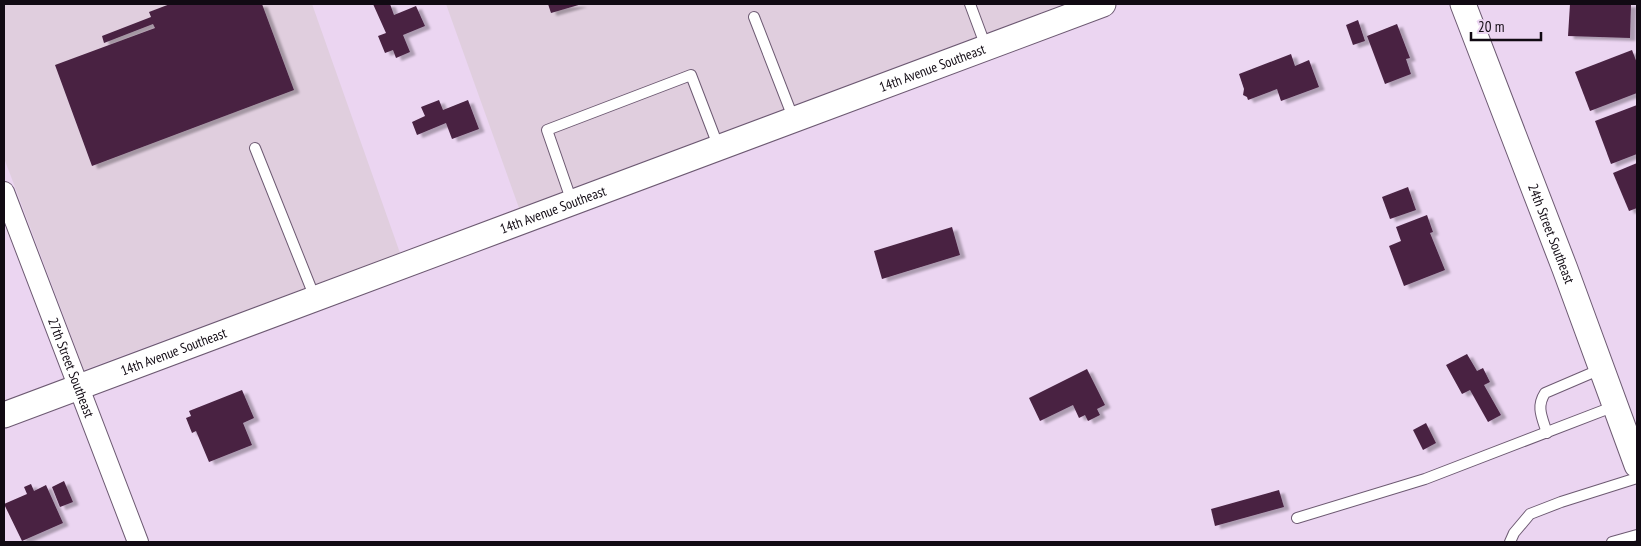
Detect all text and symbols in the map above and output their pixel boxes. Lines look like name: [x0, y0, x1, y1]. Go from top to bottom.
scale bar: [1471, 10, 1541, 42]
text: 20 m: [1478, 17, 1504, 36]
street label: 14th Avenue Southeast: [877, 40, 988, 96]
street label: 24th Street Southeast: [1524, 181, 1579, 286]
street label: 14th Avenue Southeast: [497, 182, 609, 238]
street label: 27th Street Southeast: [44, 315, 99, 420]
street label: 14th Avenue Southeast: [118, 324, 229, 380]

